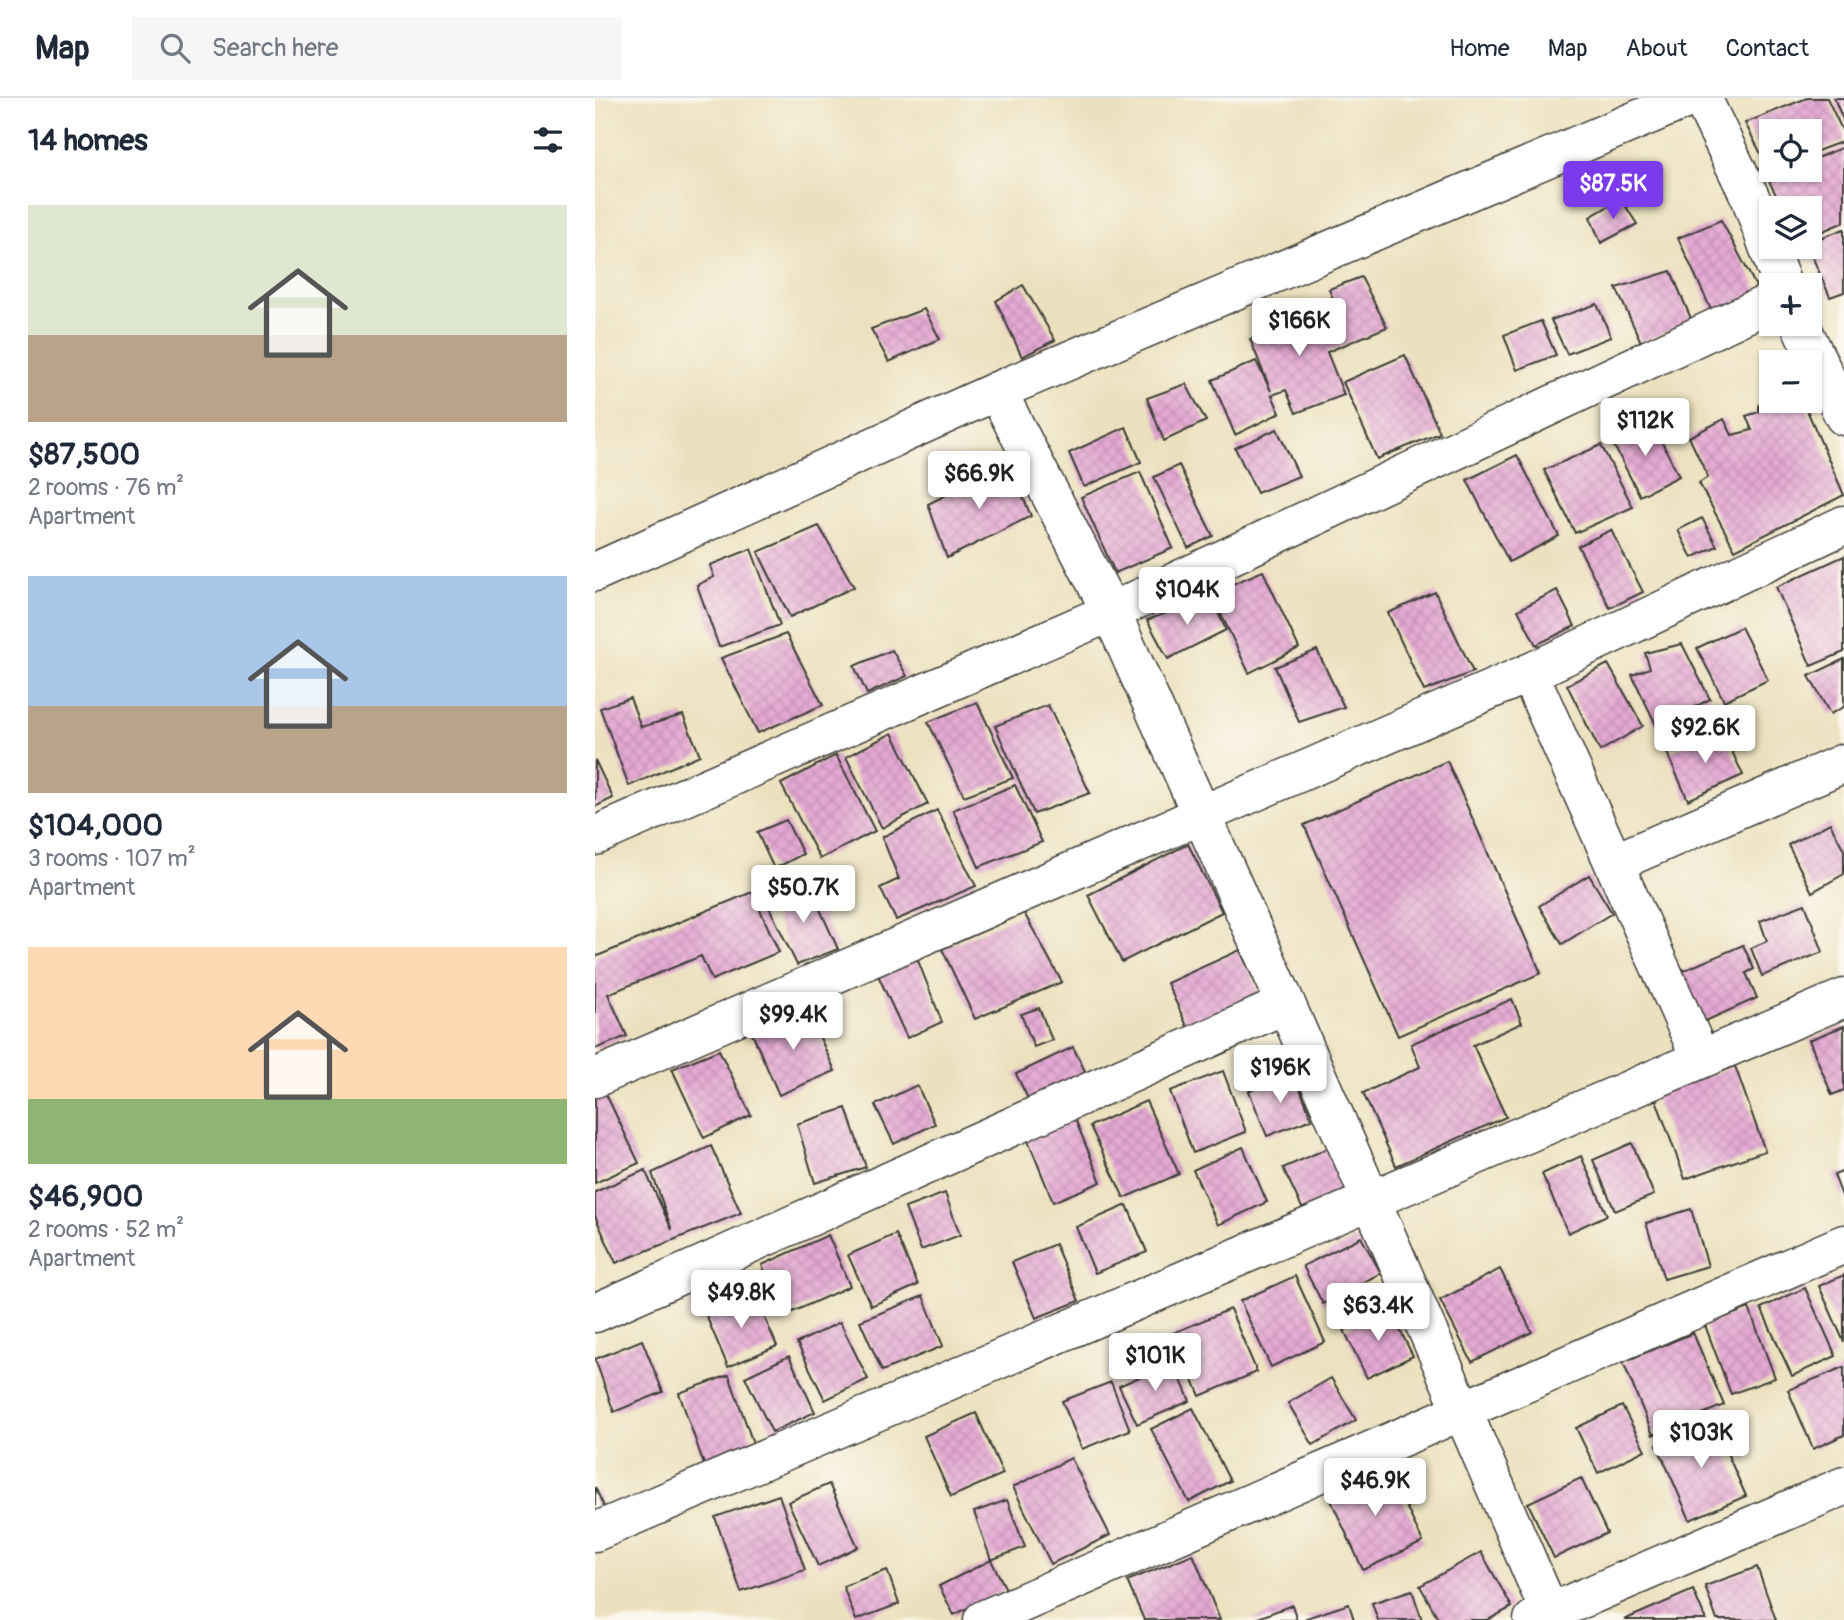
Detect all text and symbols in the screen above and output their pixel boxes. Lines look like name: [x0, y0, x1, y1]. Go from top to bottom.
search box: [132, 17, 622, 80]
text: Map: [35, 28, 90, 69]
icon: search: [156, 29, 194, 67]
text: Search here: [212, 32, 339, 64]
text: Home: [1449, 34, 1510, 63]
text: Map: [1548, 34, 1588, 63]
text: About: [1626, 34, 1688, 63]
text: Contact: [1726, 34, 1809, 63]
map controls: [1759, 119, 1822, 413]
button: locate: [1759, 119, 1822, 182]
icon: filters: [529, 121, 567, 159]
text: 14 homes: [28, 122, 148, 159]
pin: $87.5K: [1556, 162, 1670, 221]
text: $87.5K: [1579, 169, 1647, 198]
button: layers: [1759, 196, 1822, 259]
icon: home: [235, 250, 361, 376]
button: +: [1759, 273, 1822, 336]
pin: $166K: [1250, 299, 1348, 358]
text: $166K: [1268, 306, 1330, 335]
button: −: [1759, 350, 1822, 413]
pin: $112K: [1596, 398, 1694, 458]
text: $112K: [1616, 406, 1674, 435]
text: $87,500: [28, 436, 140, 473]
pin: $66.9K: [922, 452, 1036, 511]
text: $66.9K: [944, 459, 1014, 488]
text: 2 rooms · 76 m²: [28, 473, 184, 502]
text: Apartment: [28, 502, 135, 531]
pin: $104K: [1138, 568, 1236, 627]
text: $104K: [1155, 575, 1219, 604]
icon: home: [235, 621, 361, 747]
pin: $92.6K: [1648, 706, 1762, 765]
text: $92.6K: [1670, 713, 1740, 742]
text: $104,000: [28, 807, 163, 844]
text: 3 rooms · 107 m²: [28, 844, 196, 873]
pin: $50.7K: [746, 866, 860, 925]
text: Apartment: [28, 873, 135, 902]
text: $50.7K: [767, 873, 839, 902]
icon: home: [235, 992, 361, 1118]
pin: $99.4K: [736, 992, 850, 1052]
text: $99.4K: [759, 1000, 827, 1029]
pin: $196K: [1231, 1046, 1329, 1105]
text: $196K: [1250, 1053, 1310, 1082]
text: $46,900: [28, 1178, 143, 1215]
text: 2 rooms · 52 m²: [28, 1215, 184, 1244]
text: Apartment: [28, 1244, 135, 1273]
pin: $49.8K: [684, 1270, 798, 1330]
text: $49.8K: [707, 1278, 775, 1307]
pin: $63.4K: [1321, 1284, 1435, 1343]
text: $63.4K: [1343, 1291, 1413, 1320]
pin: $101K: [1106, 1334, 1204, 1393]
text: $101K: [1125, 1341, 1185, 1370]
pin: $103K: [1652, 1410, 1750, 1470]
text: $103K: [1669, 1418, 1733, 1447]
pin: $46.9K: [1318, 1458, 1432, 1518]
text: $46.9K: [1340, 1466, 1410, 1495]

